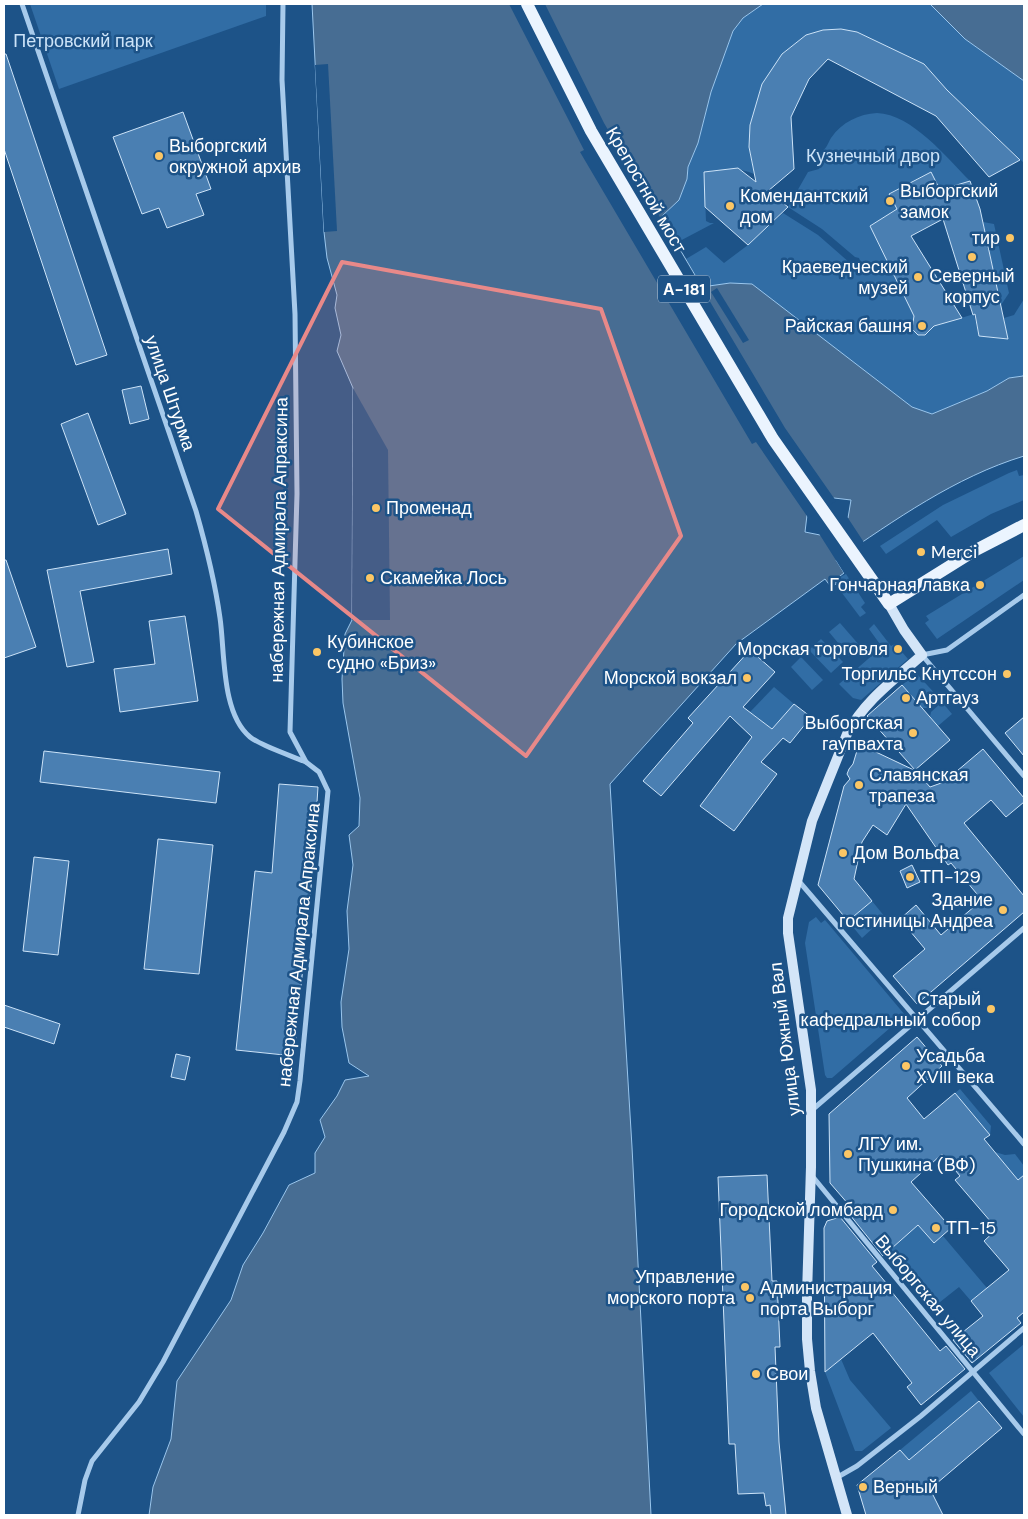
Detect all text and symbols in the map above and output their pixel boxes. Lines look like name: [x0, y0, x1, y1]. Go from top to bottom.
park label: Петровский парк: [13, 29, 153, 53]
street label: Крепостной мост: [600, 123, 692, 257]
place label: Выборгский окружной архив: [169, 134, 301, 179]
park label: Кузнечный двор: [806, 144, 940, 168]
marker: Выборгский окружной архив: [153, 150, 165, 162]
place label: Выборгский замок: [900, 179, 998, 224]
place label: Комендантский дом: [740, 184, 868, 229]
marker: Выборгский замок: [884, 195, 896, 207]
marker: Комендантский дом: [724, 200, 736, 212]
place label: тир: [972, 226, 1000, 250]
marker: тир: [1004, 232, 1016, 244]
marker: Северный корпус: [966, 251, 978, 263]
place label: Краеведческий музей: [782, 255, 908, 300]
place label: Северный корпус: [929, 264, 1015, 309]
marker: Краеведческий музей: [912, 271, 924, 283]
road number: А-181: [658, 276, 710, 302]
place label: Райская башня: [785, 314, 912, 338]
marker: Райская башня: [916, 320, 928, 332]
street label: улица Штурма: [139, 332, 201, 455]
street label: набережная Адмирала Апраксина: [265, 396, 294, 683]
place label: Променад: [386, 496, 472, 520]
marker: Променад: [370, 502, 382, 514]
place label: Merci: [931, 540, 977, 564]
marker: Merci: [915, 546, 927, 558]
place label: Скамейка Лось: [380, 566, 507, 590]
marker: Скамейка Лось: [364, 572, 376, 584]
place label: Гончарная лавка: [829, 573, 971, 597]
marker: Гончарная лавка: [974, 579, 986, 591]
place label: Кубинское судно «Бриз»: [327, 630, 436, 675]
place label: Морская торговля: [737, 637, 888, 661]
marker: Морская торговля: [892, 643, 904, 655]
marker: Кубинское судно «Бриз»: [311, 646, 323, 658]
place label: Торгильс Кнутссон: [841, 662, 997, 686]
place label: Морской вокзал: [604, 666, 737, 690]
marker: Торгильс Кнутссон: [1001, 668, 1013, 680]
marker: Морской вокзал: [741, 672, 753, 684]
place label: Артгауз: [916, 686, 979, 710]
marker: Артгауз: [900, 692, 912, 704]
place label: Выборгская гаупвахта: [805, 711, 904, 756]
marker: Выборгская гаупвахта: [907, 727, 919, 739]
place label: Славянская трапеза: [869, 763, 969, 808]
marker: Славянская трапеза: [853, 779, 865, 791]
street label: набережная Адмирала Апраксина: [272, 801, 326, 1088]
place label: Дом Вольфа: [853, 841, 960, 865]
marker: Дом Вольфа: [837, 847, 849, 859]
place label: ТП-129: [920, 865, 981, 889]
marker: ТП-129: [904, 871, 916, 883]
place label: Здание гостиницы Андреа: [839, 888, 994, 933]
marker: Здание гостиницы Андреа: [997, 904, 1009, 916]
street label: улица Южный Вал: [764, 961, 806, 1117]
place label: Старый кафедральный собор: [801, 987, 981, 1032]
marker: Старый кафедральный собор: [985, 1003, 997, 1015]
place label: Усадьба XVIII века: [916, 1044, 995, 1089]
marker: Усадьба XVIII века: [900, 1060, 912, 1072]
place label: ЛГУ им. Пушкина (ВФ): [858, 1132, 976, 1177]
marker: ЛГУ им. Пушкина (ВФ): [842, 1148, 854, 1160]
place label: Городской ломбард: [719, 1198, 883, 1222]
marker: Городской ломбард: [887, 1204, 899, 1216]
place label: ТП-15: [946, 1216, 996, 1240]
marker: ТП-15: [930, 1222, 942, 1234]
street label: Выборгская улица: [870, 1230, 987, 1363]
place label: Управление морского порта: [607, 1265, 736, 1310]
place label: Администрация порта Выборг: [760, 1276, 892, 1321]
marker: Управление морского порта: [739, 1281, 751, 1293]
marker: Администрация порта Выборг: [744, 1292, 756, 1304]
place label: Свои: [766, 1362, 808, 1386]
marker: Свои: [750, 1368, 762, 1380]
place label: Верный: [873, 1475, 938, 1499]
marker: Верный: [857, 1481, 869, 1493]

